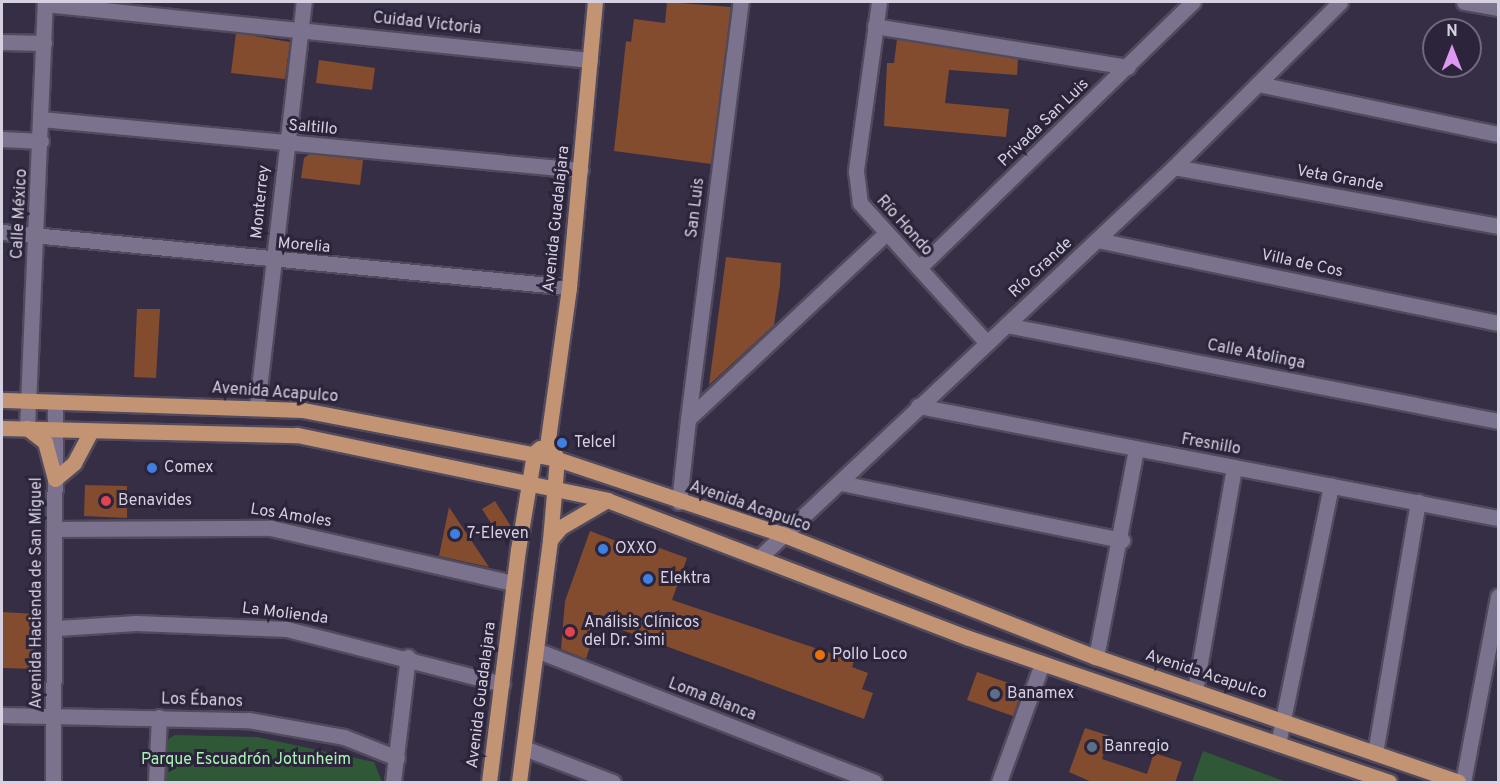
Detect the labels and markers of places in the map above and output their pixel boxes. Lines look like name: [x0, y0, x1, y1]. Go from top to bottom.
place label: Telcel: [574, 433, 616, 453]
marker: Telcel: [555, 436, 569, 450]
place label: Comex: [164, 458, 213, 478]
marker: Comex: [145, 461, 159, 475]
place label: Benavides: [118, 491, 192, 511]
marker: Benavides: [99, 494, 113, 508]
place label: 7-Eleven: [467, 524, 529, 544]
marker: 7-Eleven: [448, 527, 462, 541]
place label: OXXO: [615, 539, 657, 559]
marker: OXXO: [596, 542, 610, 556]
place label: Elektra: [660, 569, 710, 589]
marker: Elektra: [641, 572, 655, 586]
place label: Análisis Clínicos del Dr. Simi: [584, 613, 699, 651]
marker: Análisis Clínicos del Dr. Simi: [561, 623, 579, 641]
place label: Pollo Loco: [832, 645, 907, 665]
marker: Pollo Loco: [813, 648, 827, 662]
place label: Banamex: [1007, 684, 1074, 704]
marker: Banamex: [988, 687, 1002, 701]
place label: Banregio: [1104, 737, 1169, 757]
marker: Banregio: [1085, 740, 1099, 754]

